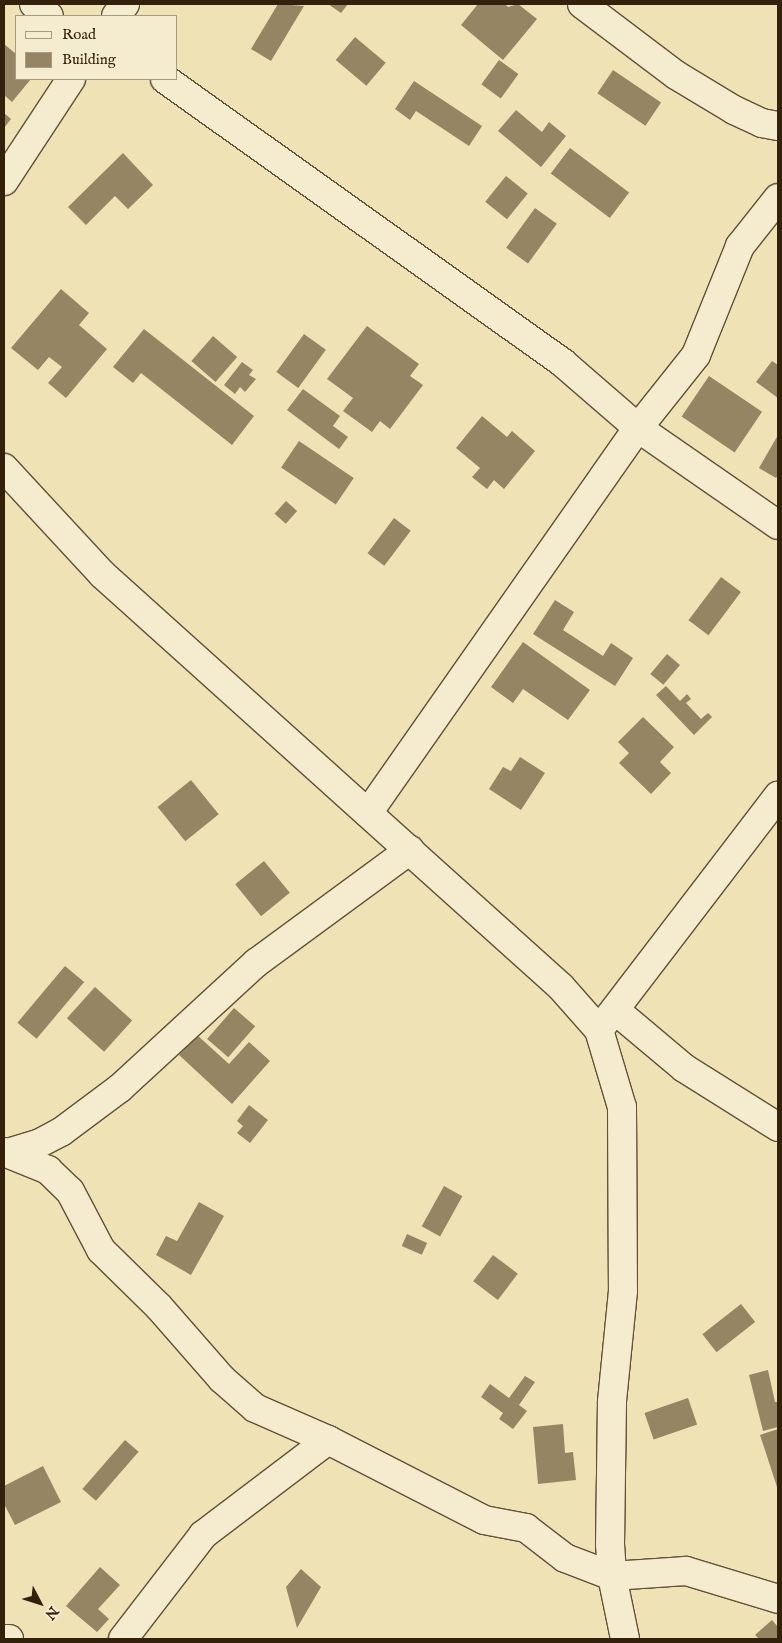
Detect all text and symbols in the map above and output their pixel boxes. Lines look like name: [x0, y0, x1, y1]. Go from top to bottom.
legend: [15, 15, 178, 80]
text: Road: [62, 25, 96, 44]
text: Building: [62, 50, 116, 69]
north arrow: [15, 1578, 65, 1628]
text: N: [41, 1602, 62, 1623]

